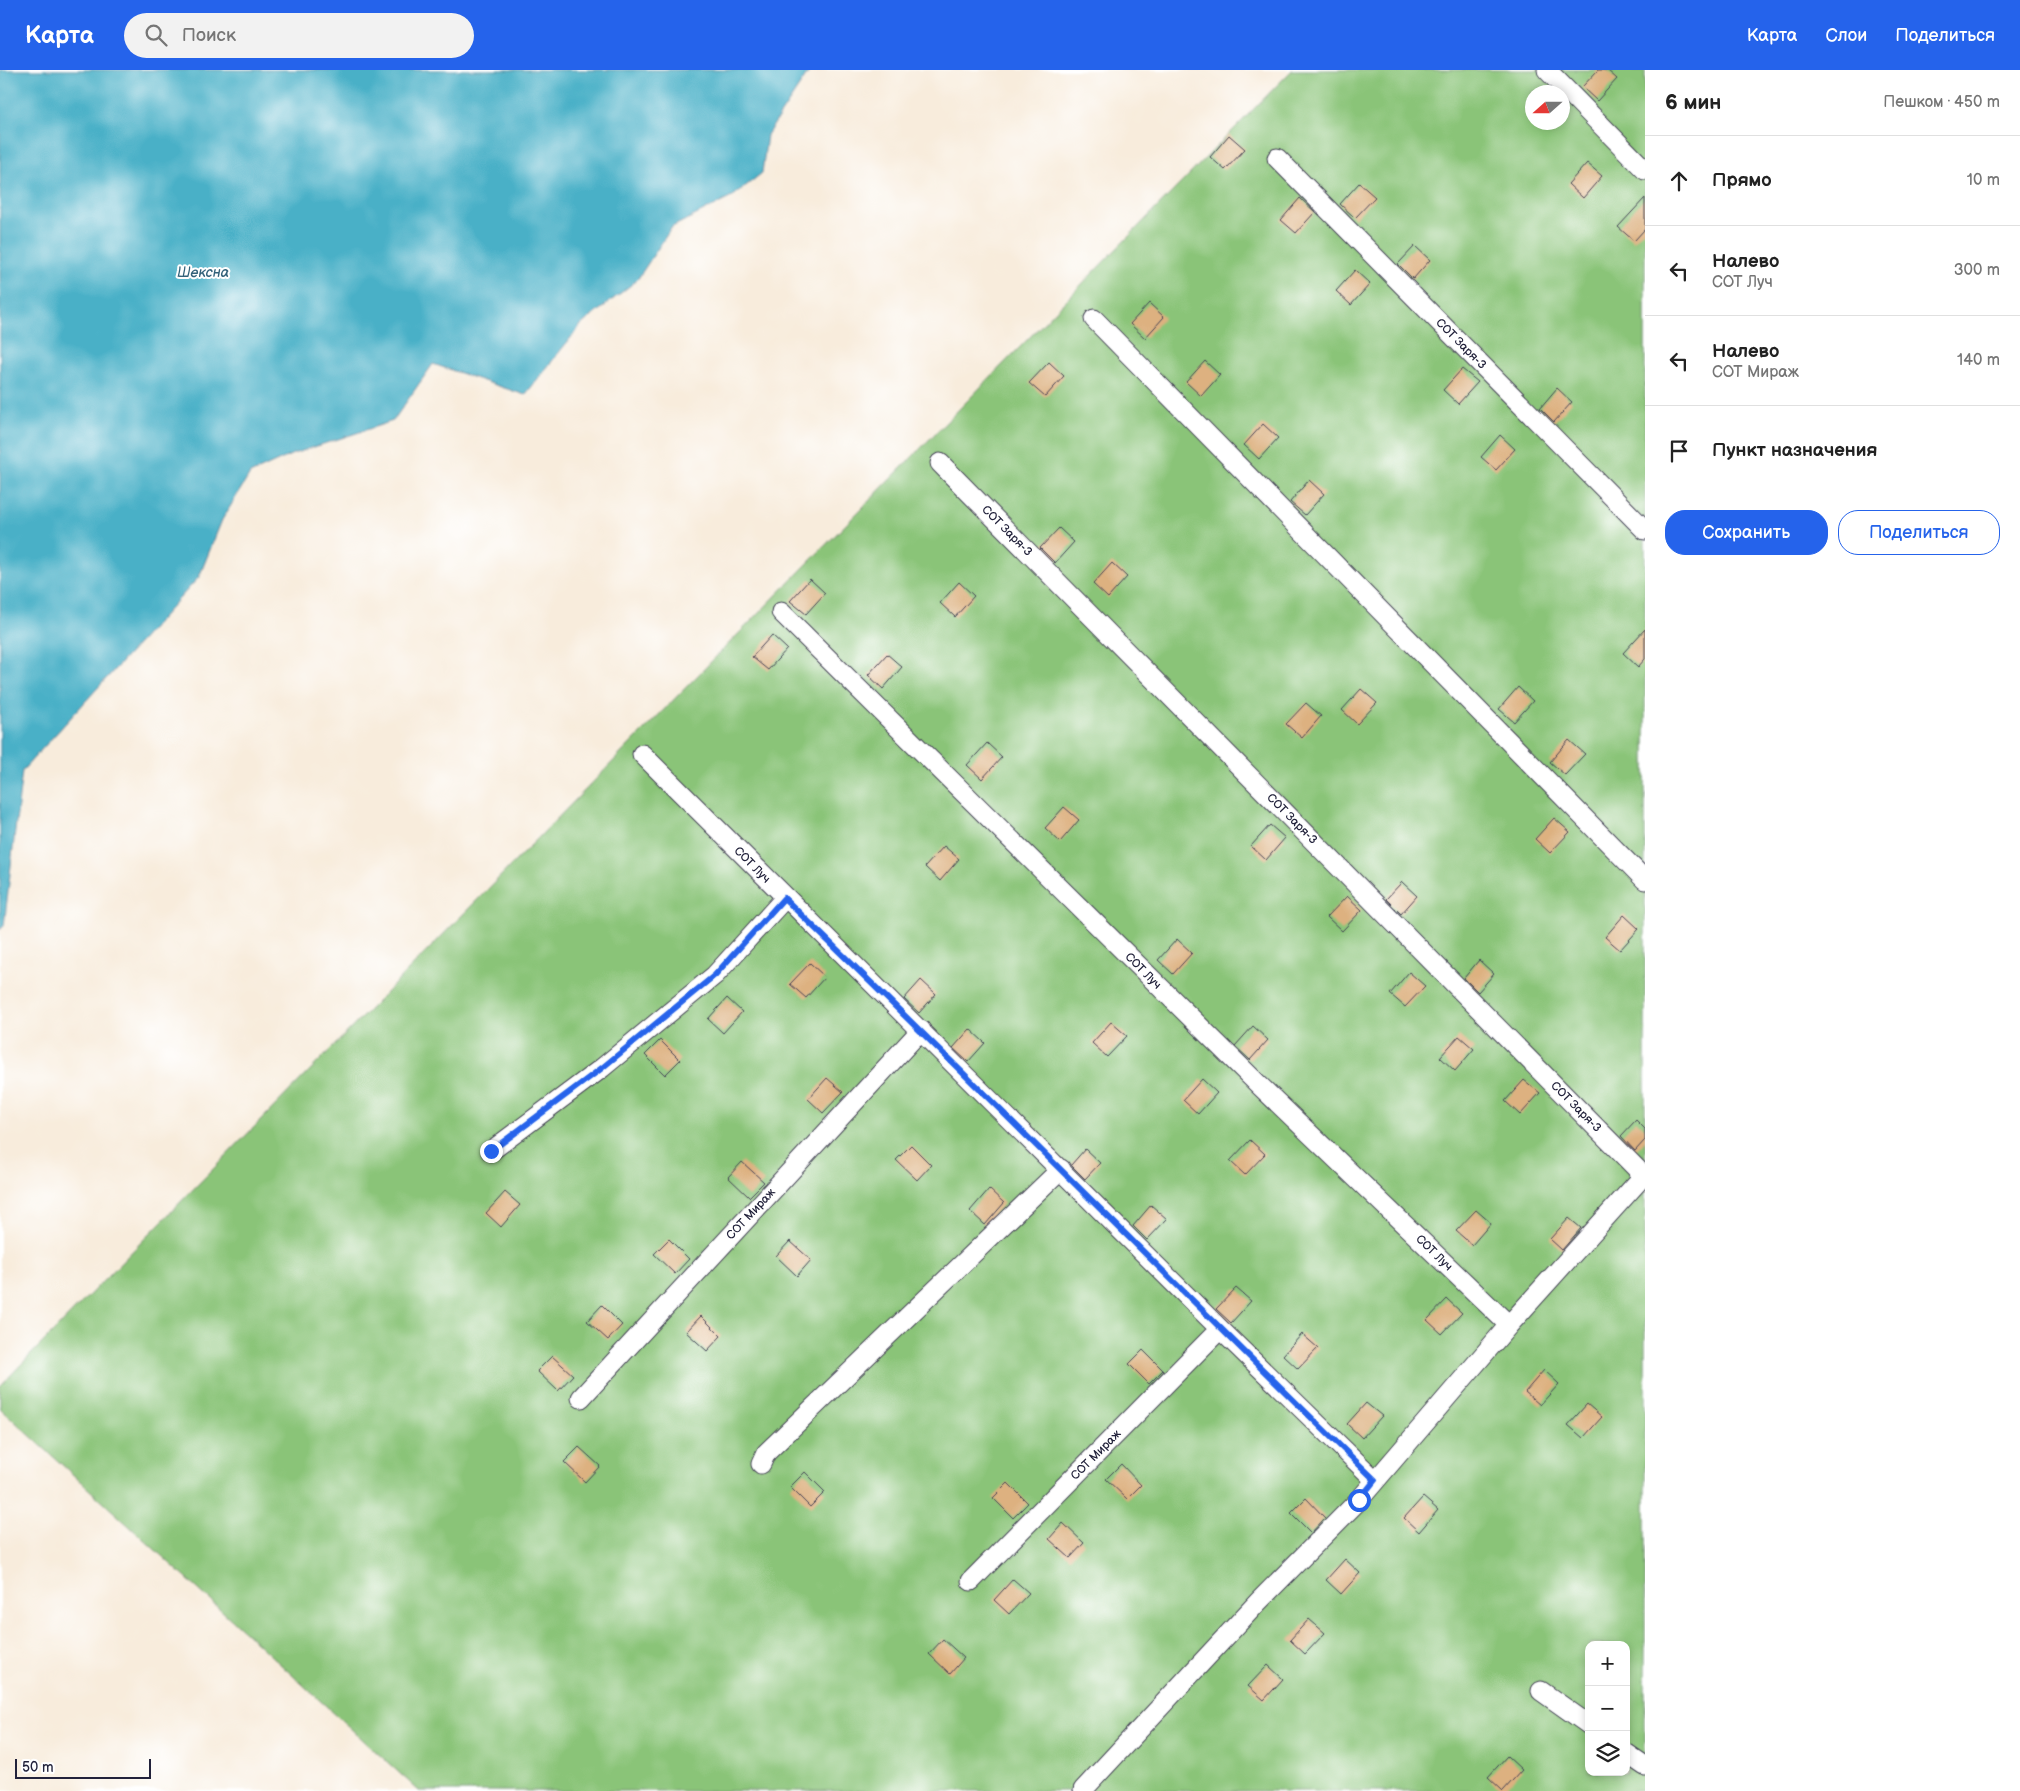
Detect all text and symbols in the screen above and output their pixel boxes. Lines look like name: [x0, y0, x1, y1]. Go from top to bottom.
search box: [124, 13, 474, 58]
text: Карта: [25, 21, 94, 50]
icon: search: [142, 21, 170, 49]
text: Поиск: [182, 24, 236, 47]
text: Карта: [1747, 25, 1797, 46]
text: Слои: [1825, 25, 1867, 46]
text: Поделиться: [1895, 25, 1995, 46]
north arrow: [1525, 85, 1570, 130]
text: 6 мин: [1665, 90, 1721, 115]
text: Пешком · 450 m: [1883, 93, 2000, 112]
icon: ahead: [1665, 167, 1693, 195]
text: Прямо: [1712, 169, 1772, 192]
text: 10 m: [1967, 171, 2000, 190]
text: Налево: [1712, 250, 1779, 273]
icon: left: [1665, 257, 1693, 285]
text: 300 m: [1954, 261, 2000, 280]
water label: Шексна: [177, 264, 229, 281]
text: СОТ Луч: [1712, 273, 1773, 292]
street label: СОТ Заря-3: [1433, 316, 1489, 372]
text: Налево: [1712, 340, 1779, 363]
icon: left: [1665, 347, 1693, 375]
text: 140 m: [1957, 351, 2000, 370]
text: СОТ Мираж: [1712, 363, 1799, 382]
icon: arrive: [1665, 437, 1693, 465]
text: Пункт назначения: [1712, 439, 1877, 462]
street label: СОТ Заря-3: [979, 503, 1035, 559]
button: Сохранить: [1665, 510, 1828, 555]
button: Поделиться: [1838, 510, 2000, 555]
street label: СОТ Заря-3: [1264, 791, 1320, 847]
street label: СОТ Луч: [731, 844, 773, 886]
street label: СОТ Луч: [1122, 950, 1164, 992]
street label: СОТ Заря-3: [1548, 1079, 1604, 1135]
route end: [480, 1140, 503, 1163]
street label: СОТ Мираж: [723, 1185, 779, 1243]
street label: СОТ Луч: [1412, 1232, 1456, 1274]
street label: СОТ Мираж: [1068, 1426, 1125, 1483]
route start: [1348, 1489, 1371, 1512]
map controls: [1585, 1641, 1630, 1776]
button: +: [1585, 1641, 1630, 1686]
button: −: [1585, 1686, 1630, 1731]
button: layers: [1585, 1731, 1630, 1776]
scale bar: [15, 1756, 151, 1779]
text: 50 m: [22, 1759, 54, 1776]

